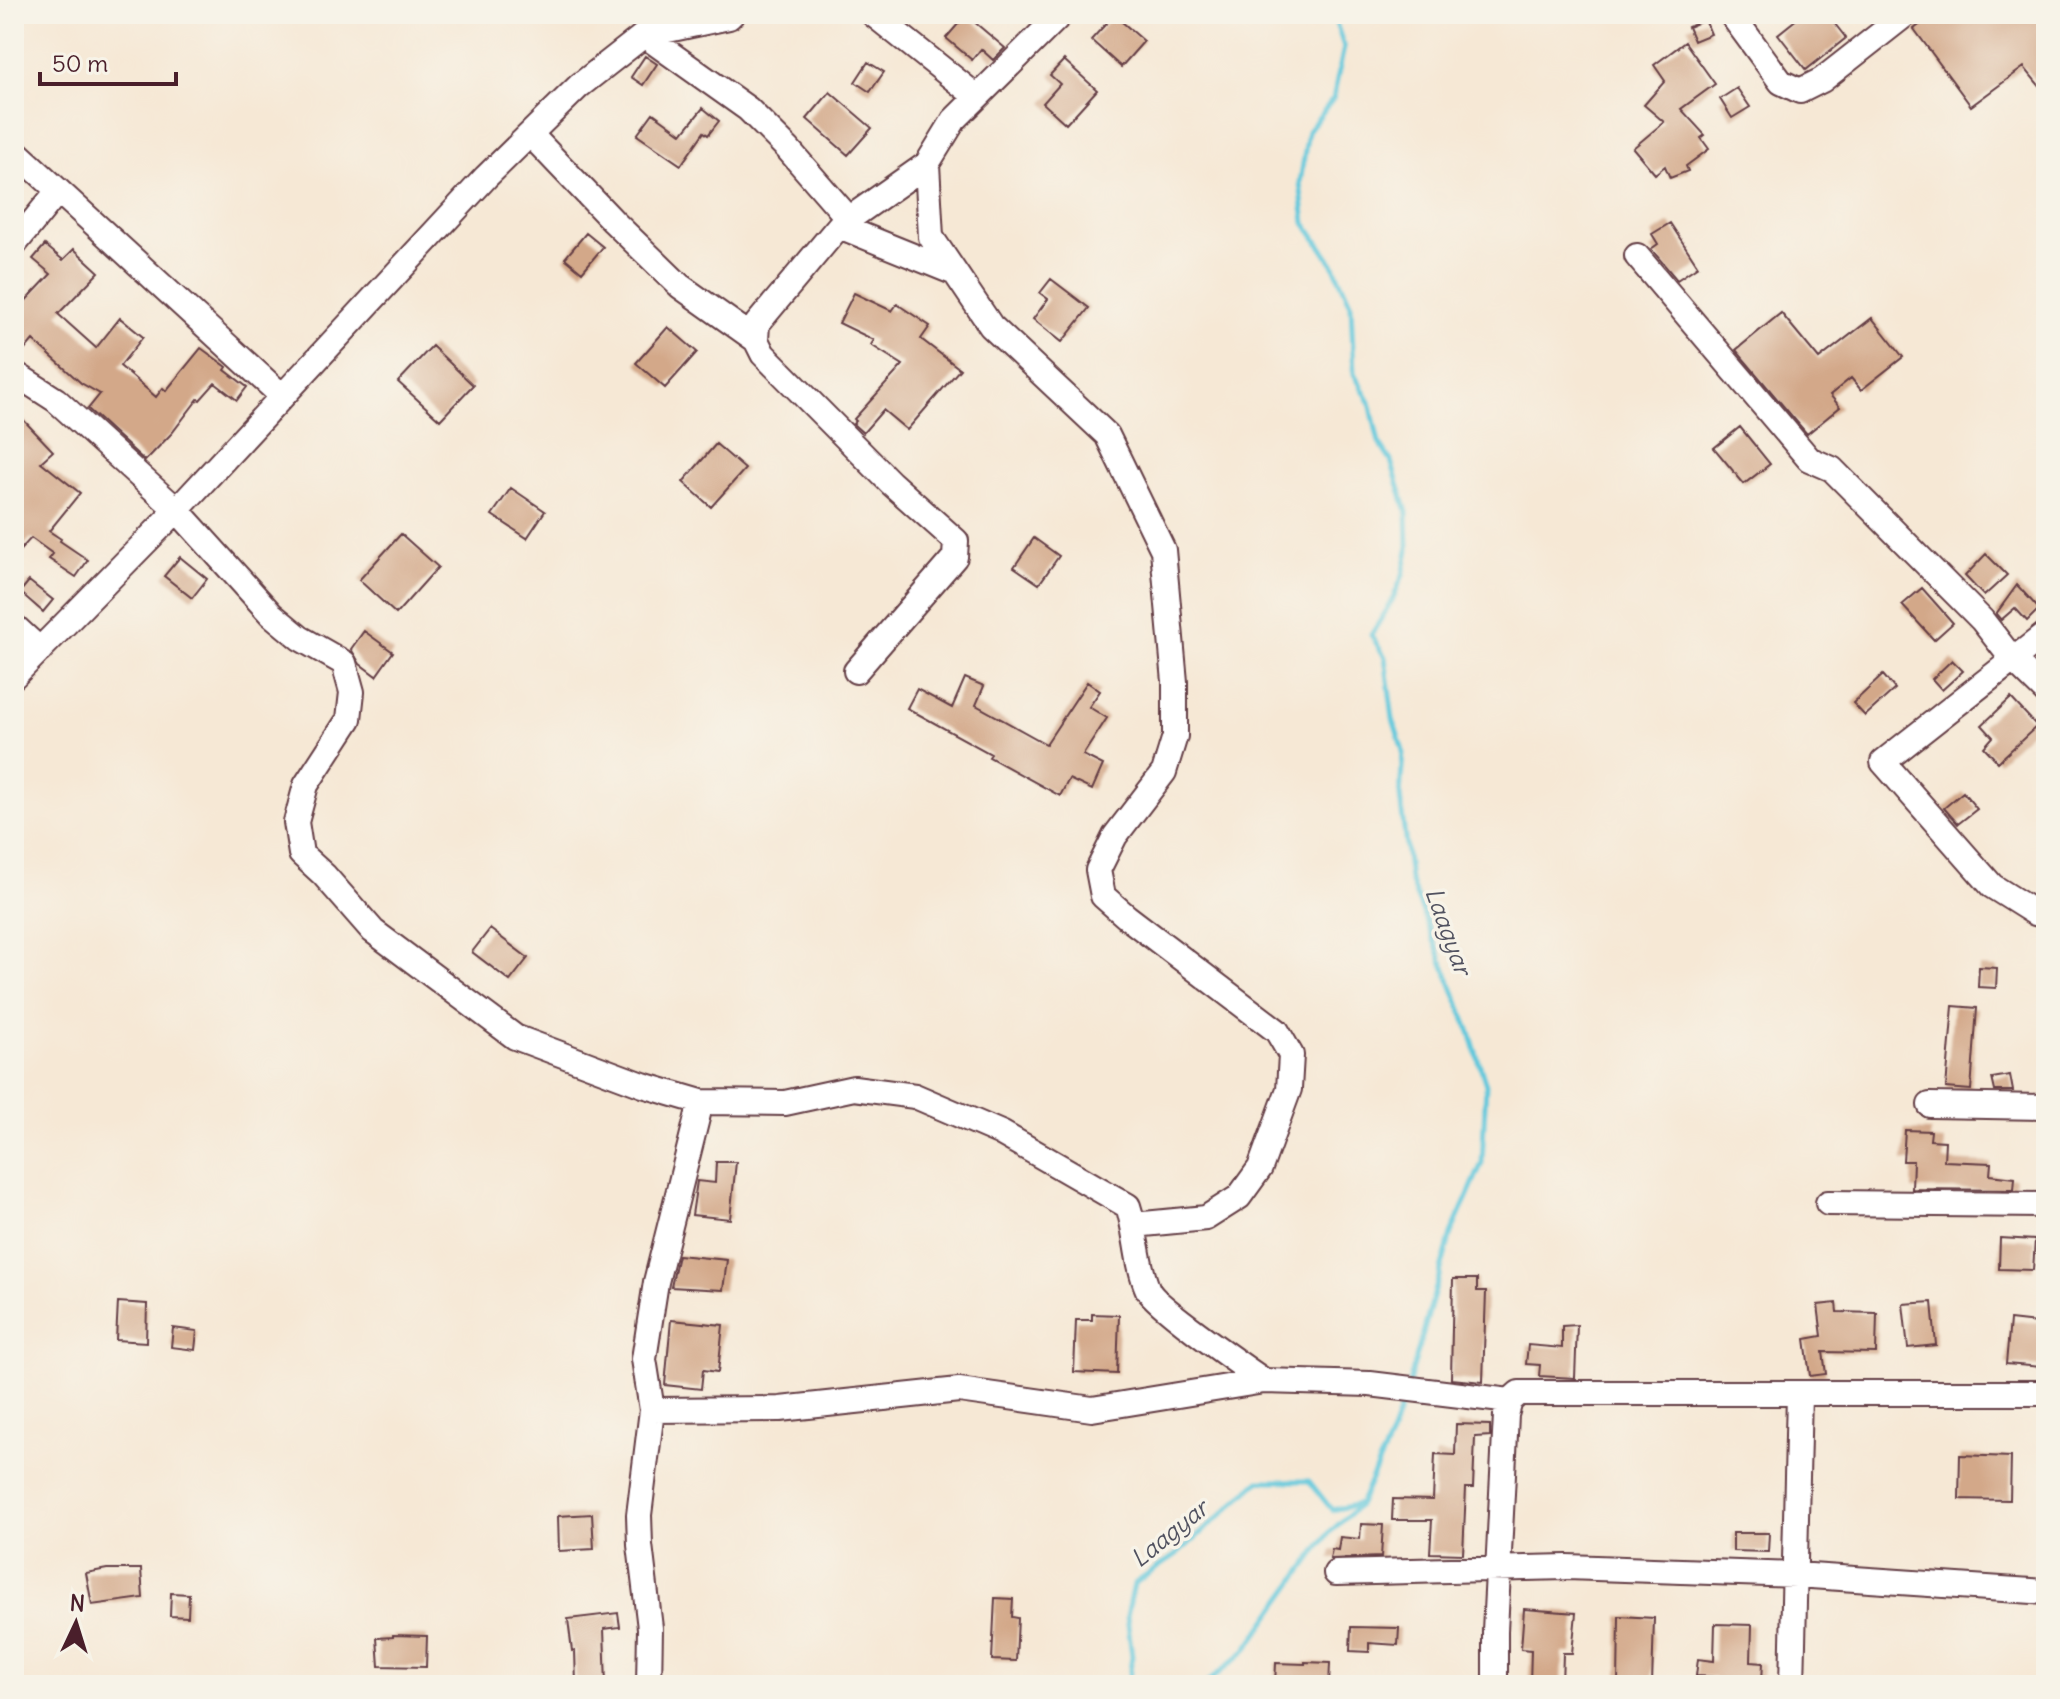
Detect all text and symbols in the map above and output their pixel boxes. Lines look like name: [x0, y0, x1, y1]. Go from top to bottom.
scale bar: [40, 36, 176, 86]
text: 50 m: [52, 48, 108, 78]
water label: Laagyar: [1419, 883, 1480, 982]
water label: Laagyar: [1124, 1491, 1216, 1573]
north arrow: [36, 1583, 116, 1663]
text: N: [69, 1589, 86, 1618]

